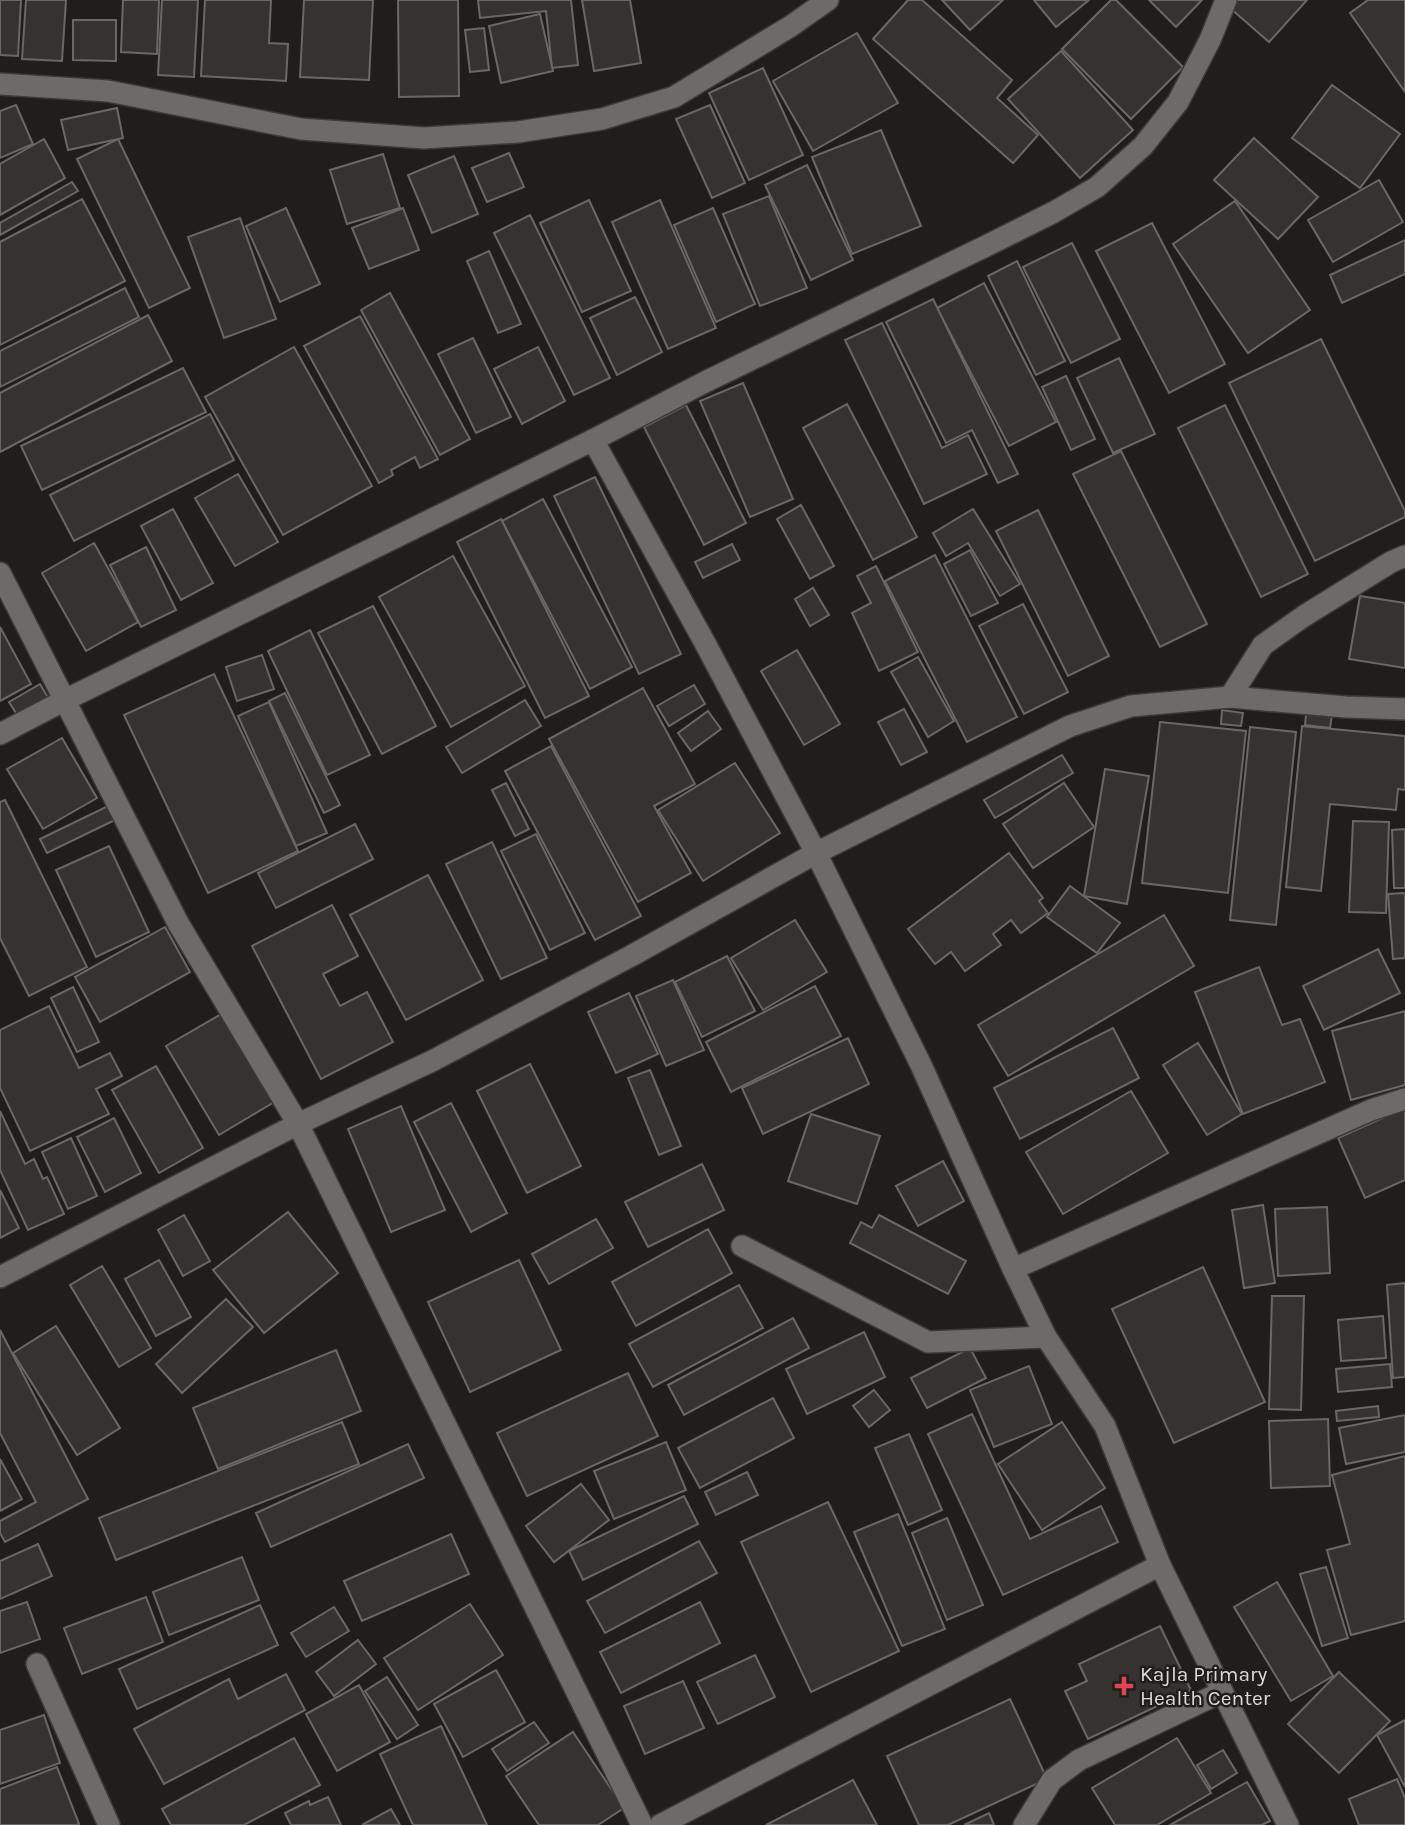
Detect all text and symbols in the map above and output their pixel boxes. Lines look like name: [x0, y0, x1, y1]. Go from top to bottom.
place label: Kajla Primary Health Center: [1140, 1662, 1271, 1710]
marker: Kajla Primary Health Center: [1114, 1676, 1134, 1696]

